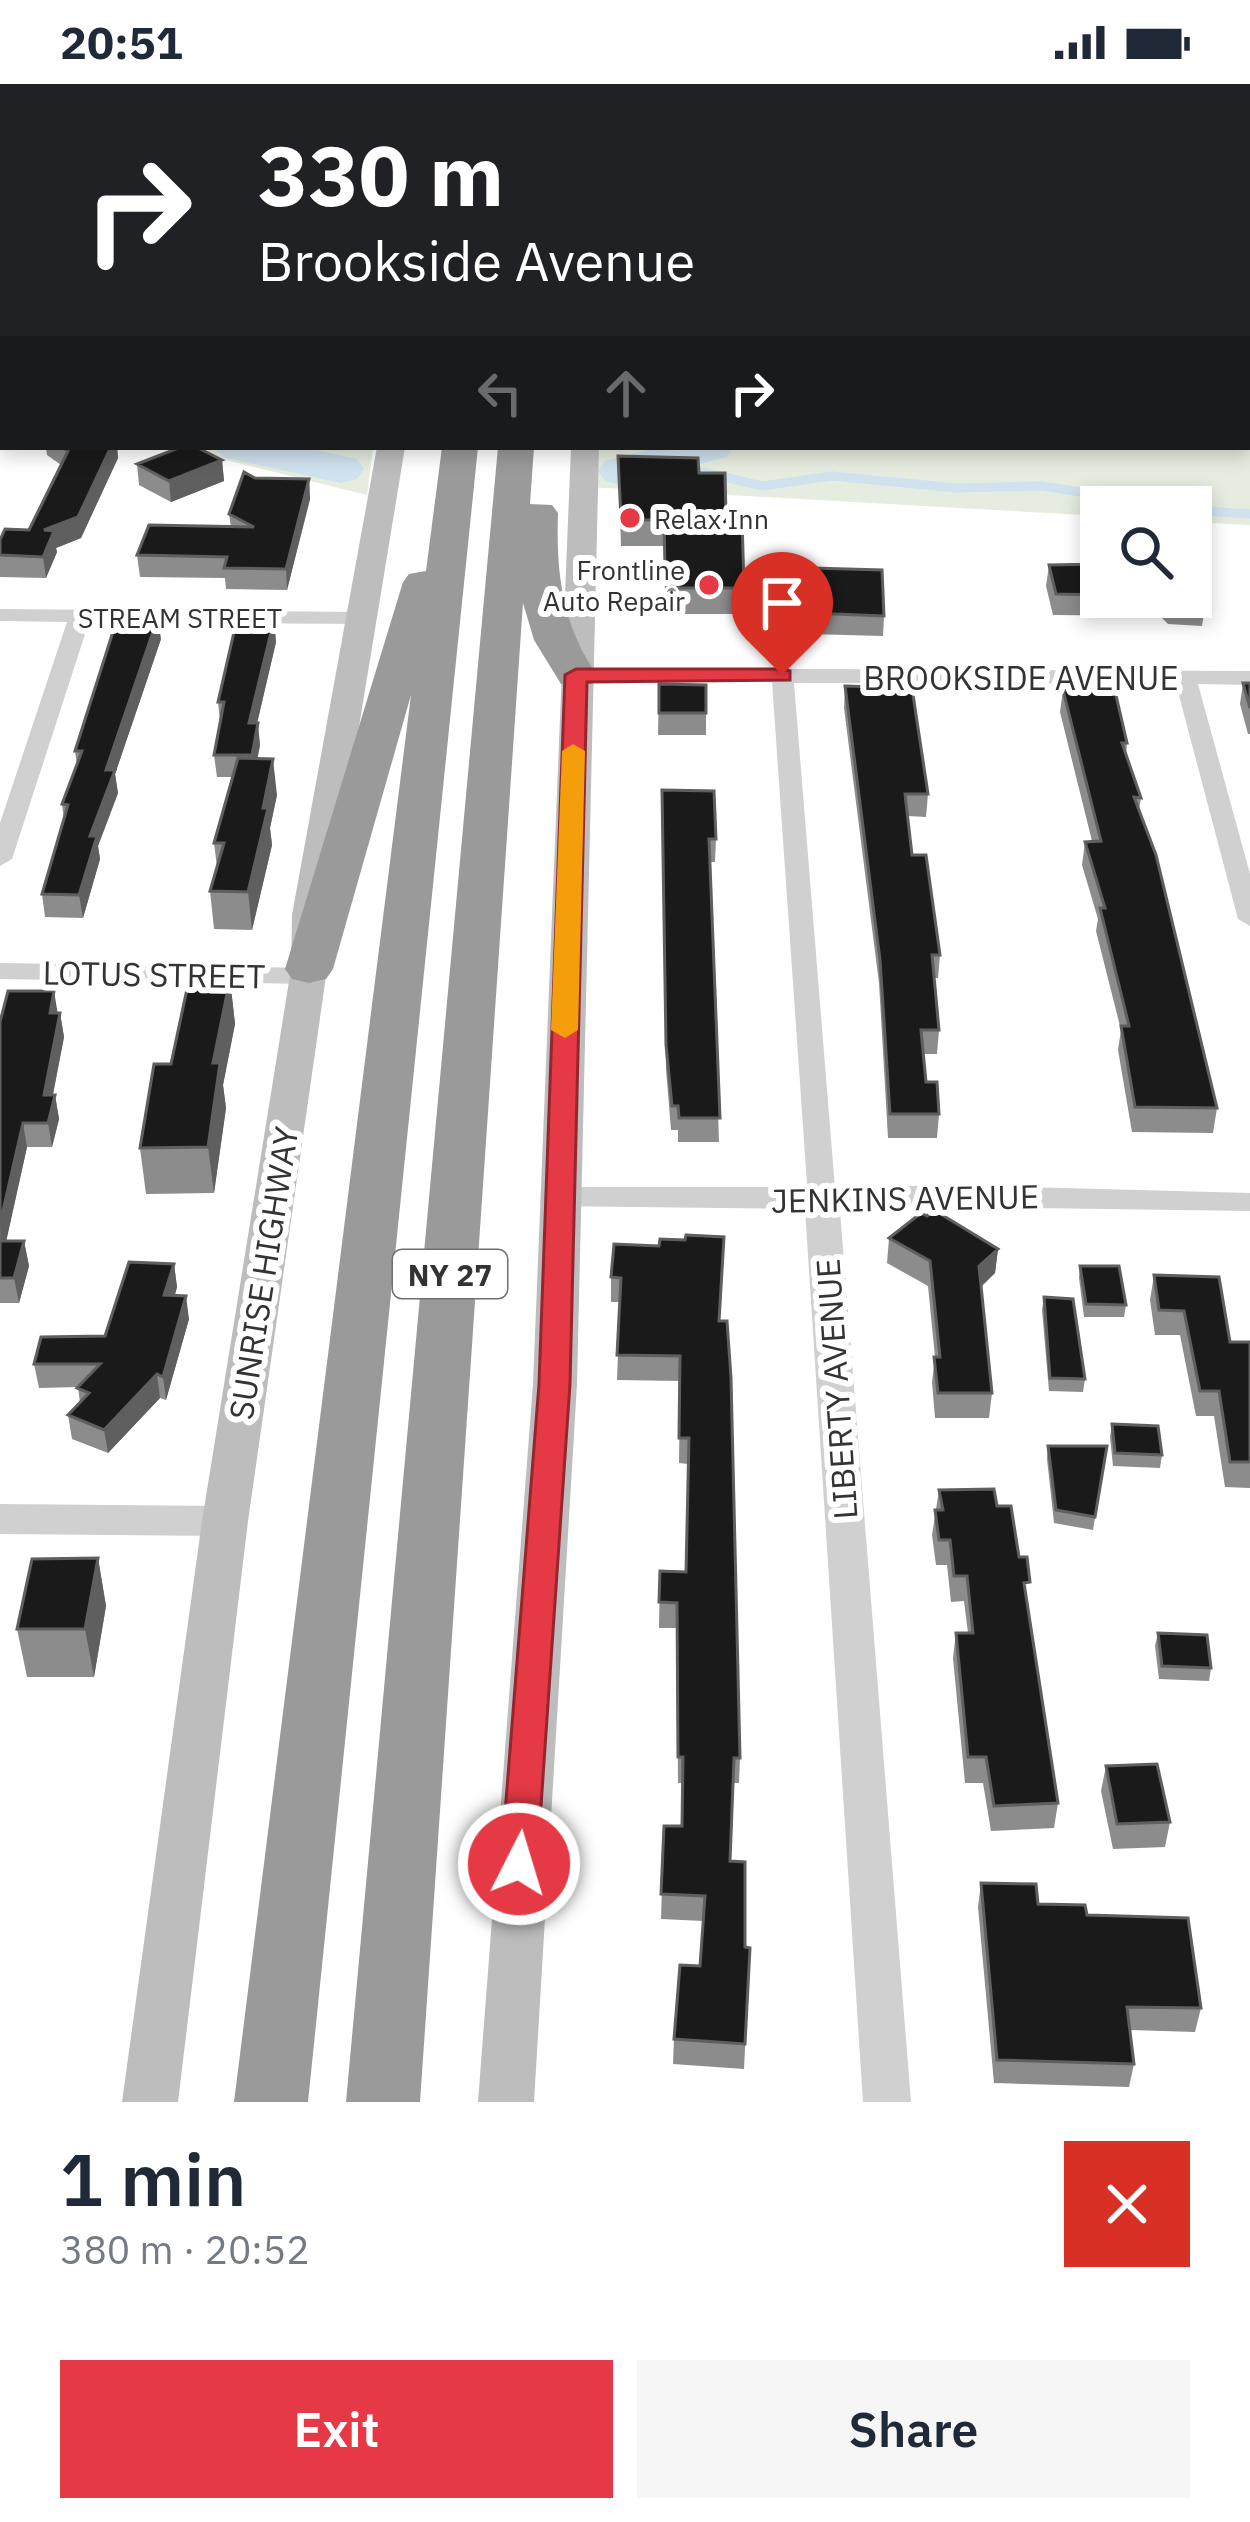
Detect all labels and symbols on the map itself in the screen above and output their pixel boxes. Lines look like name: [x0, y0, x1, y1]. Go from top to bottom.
place label: Relax Inn: [654, 501, 769, 536]
marker: Relax Inn: [617, 505, 643, 531]
place label: Frontline Auto Repair: [543, 552, 685, 618]
pin: [731, 552, 833, 675]
marker: Frontline Auto Repair: [696, 572, 722, 598]
street label: STREAM STREET: [78, 600, 282, 635]
street label: BROOKSIDE AVENUE: [863, 656, 1179, 699]
street label: LOTUS STREET: [42, 951, 266, 997]
street label: SUNRISE HIGHWAY: [219, 1123, 307, 1423]
street label: JENKINS AVENUE: [771, 1174, 1039, 1222]
road number: NY 27: [393, 1250, 507, 1298]
street label: LIBERTY AVENUE: [805, 1257, 867, 1521]
position arrow: [456, 1801, 582, 1927]

